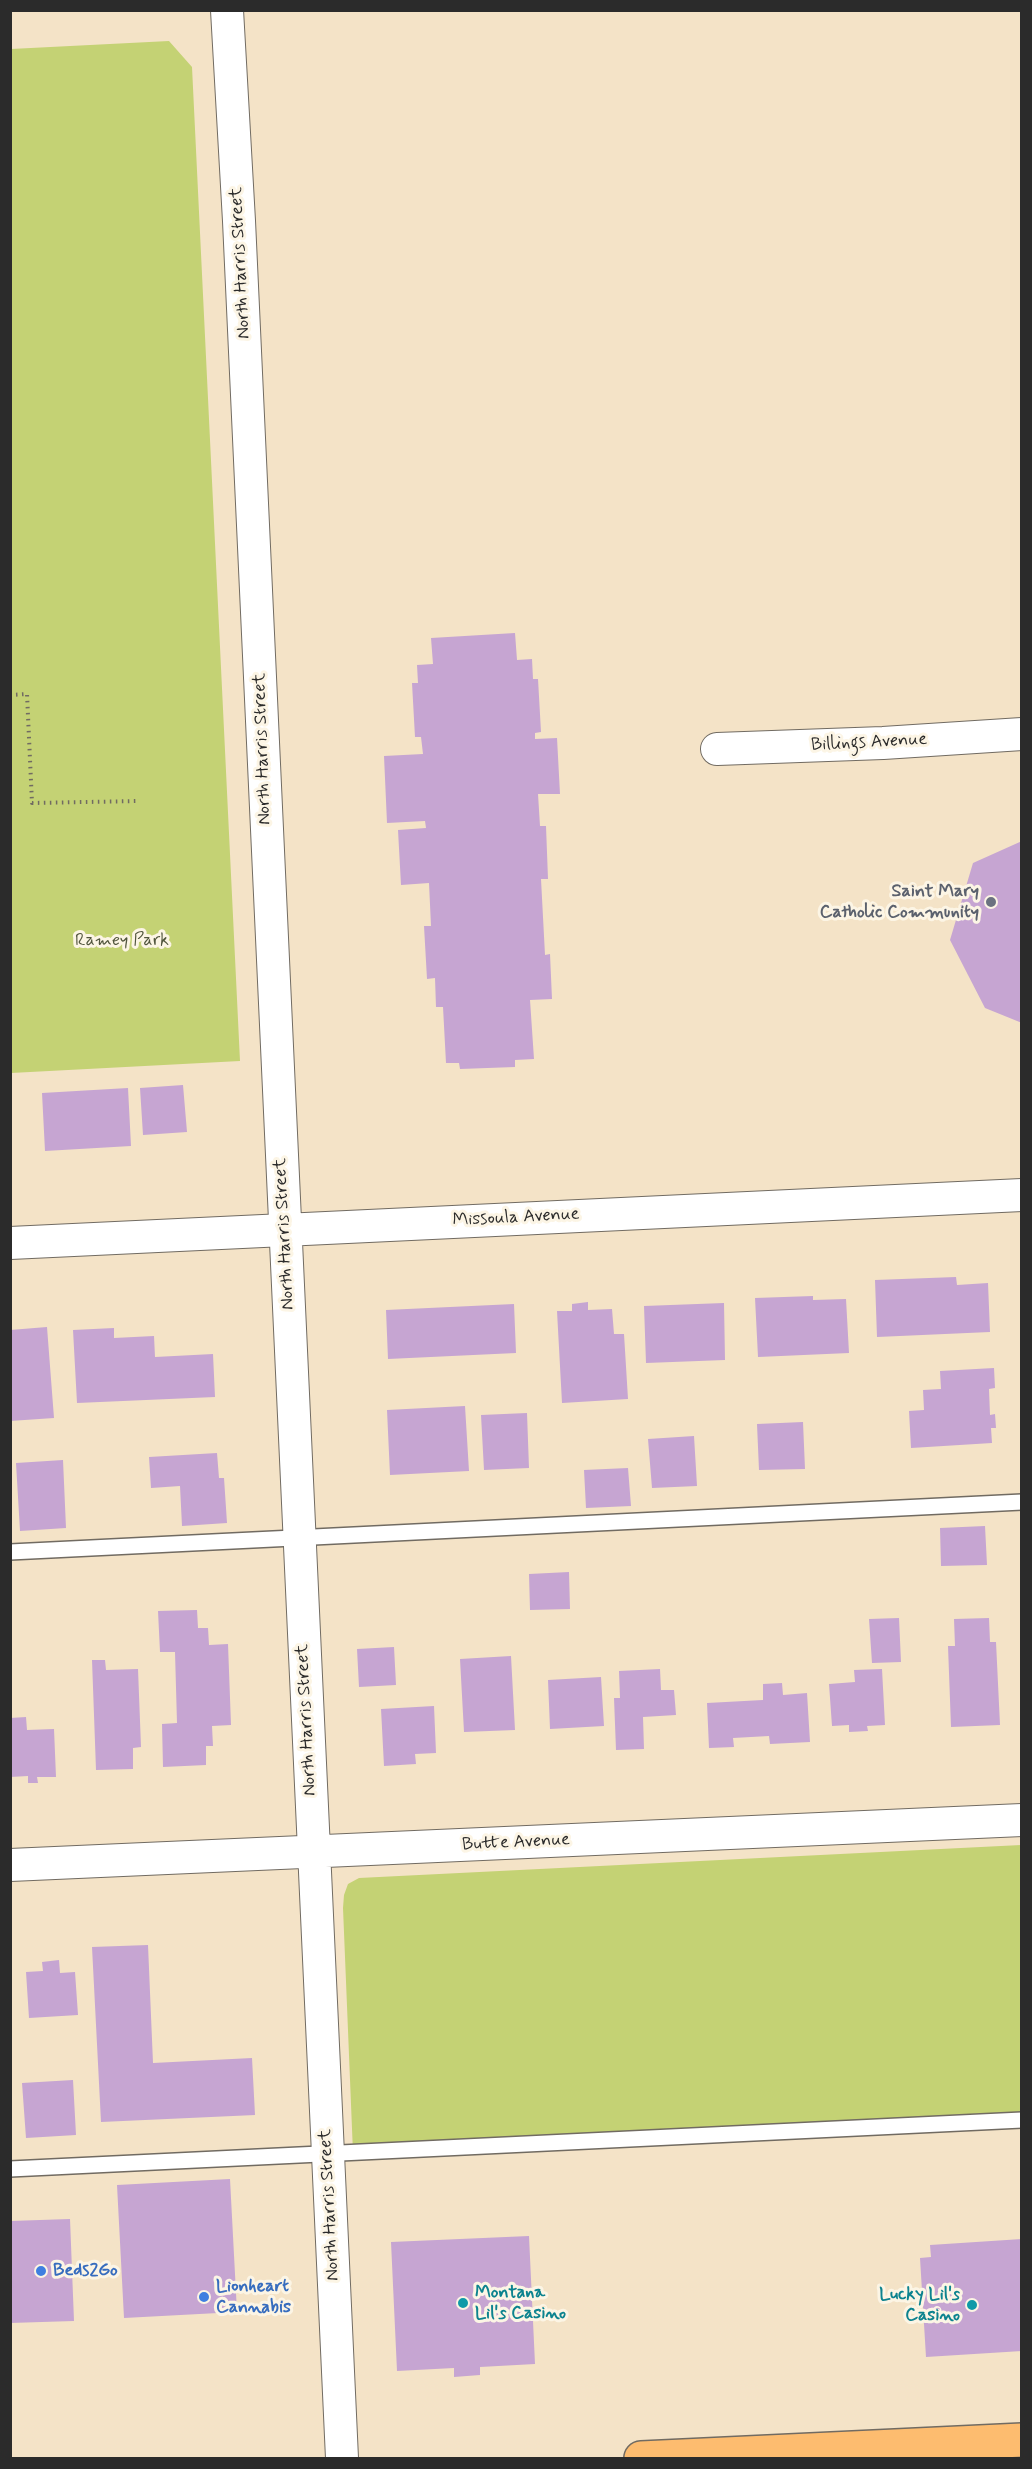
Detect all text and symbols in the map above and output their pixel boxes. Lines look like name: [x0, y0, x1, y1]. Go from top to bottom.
street label: North Harris Street: [226, 187, 256, 339]
street label: North Harris Street: [250, 673, 276, 825]
street label: Billings Avenue: [810, 729, 928, 757]
place label: Saint Mary Catholic Community: [820, 881, 979, 924]
marker: Saint Mary Catholic Community: [984, 895, 998, 909]
park label: Ramey Park: [75, 930, 169, 952]
street label: North Harris Street: [270, 1158, 300, 1310]
street label: Missoula Avenue: [452, 1204, 580, 1232]
street label: North Harris Street: [292, 1644, 322, 1796]
street label: Butte Avenue: [461, 1829, 571, 1857]
street label: North Harris Street: [315, 2129, 345, 2281]
place label: Beds2Go: [53, 2260, 118, 2282]
marker: Beds2Go: [34, 2264, 48, 2278]
place label: Lionheart Cannabis: [216, 2276, 291, 2318]
place label: Montana Lil's Casino: [475, 2282, 566, 2324]
place label: Lucky Lil's Casino: [879, 2284, 960, 2326]
marker: Lionheart Cannabis: [197, 2290, 211, 2304]
marker: Montana Lil's Casino: [456, 2296, 470, 2310]
marker: Lucky Lil's Casino: [965, 2298, 979, 2312]

